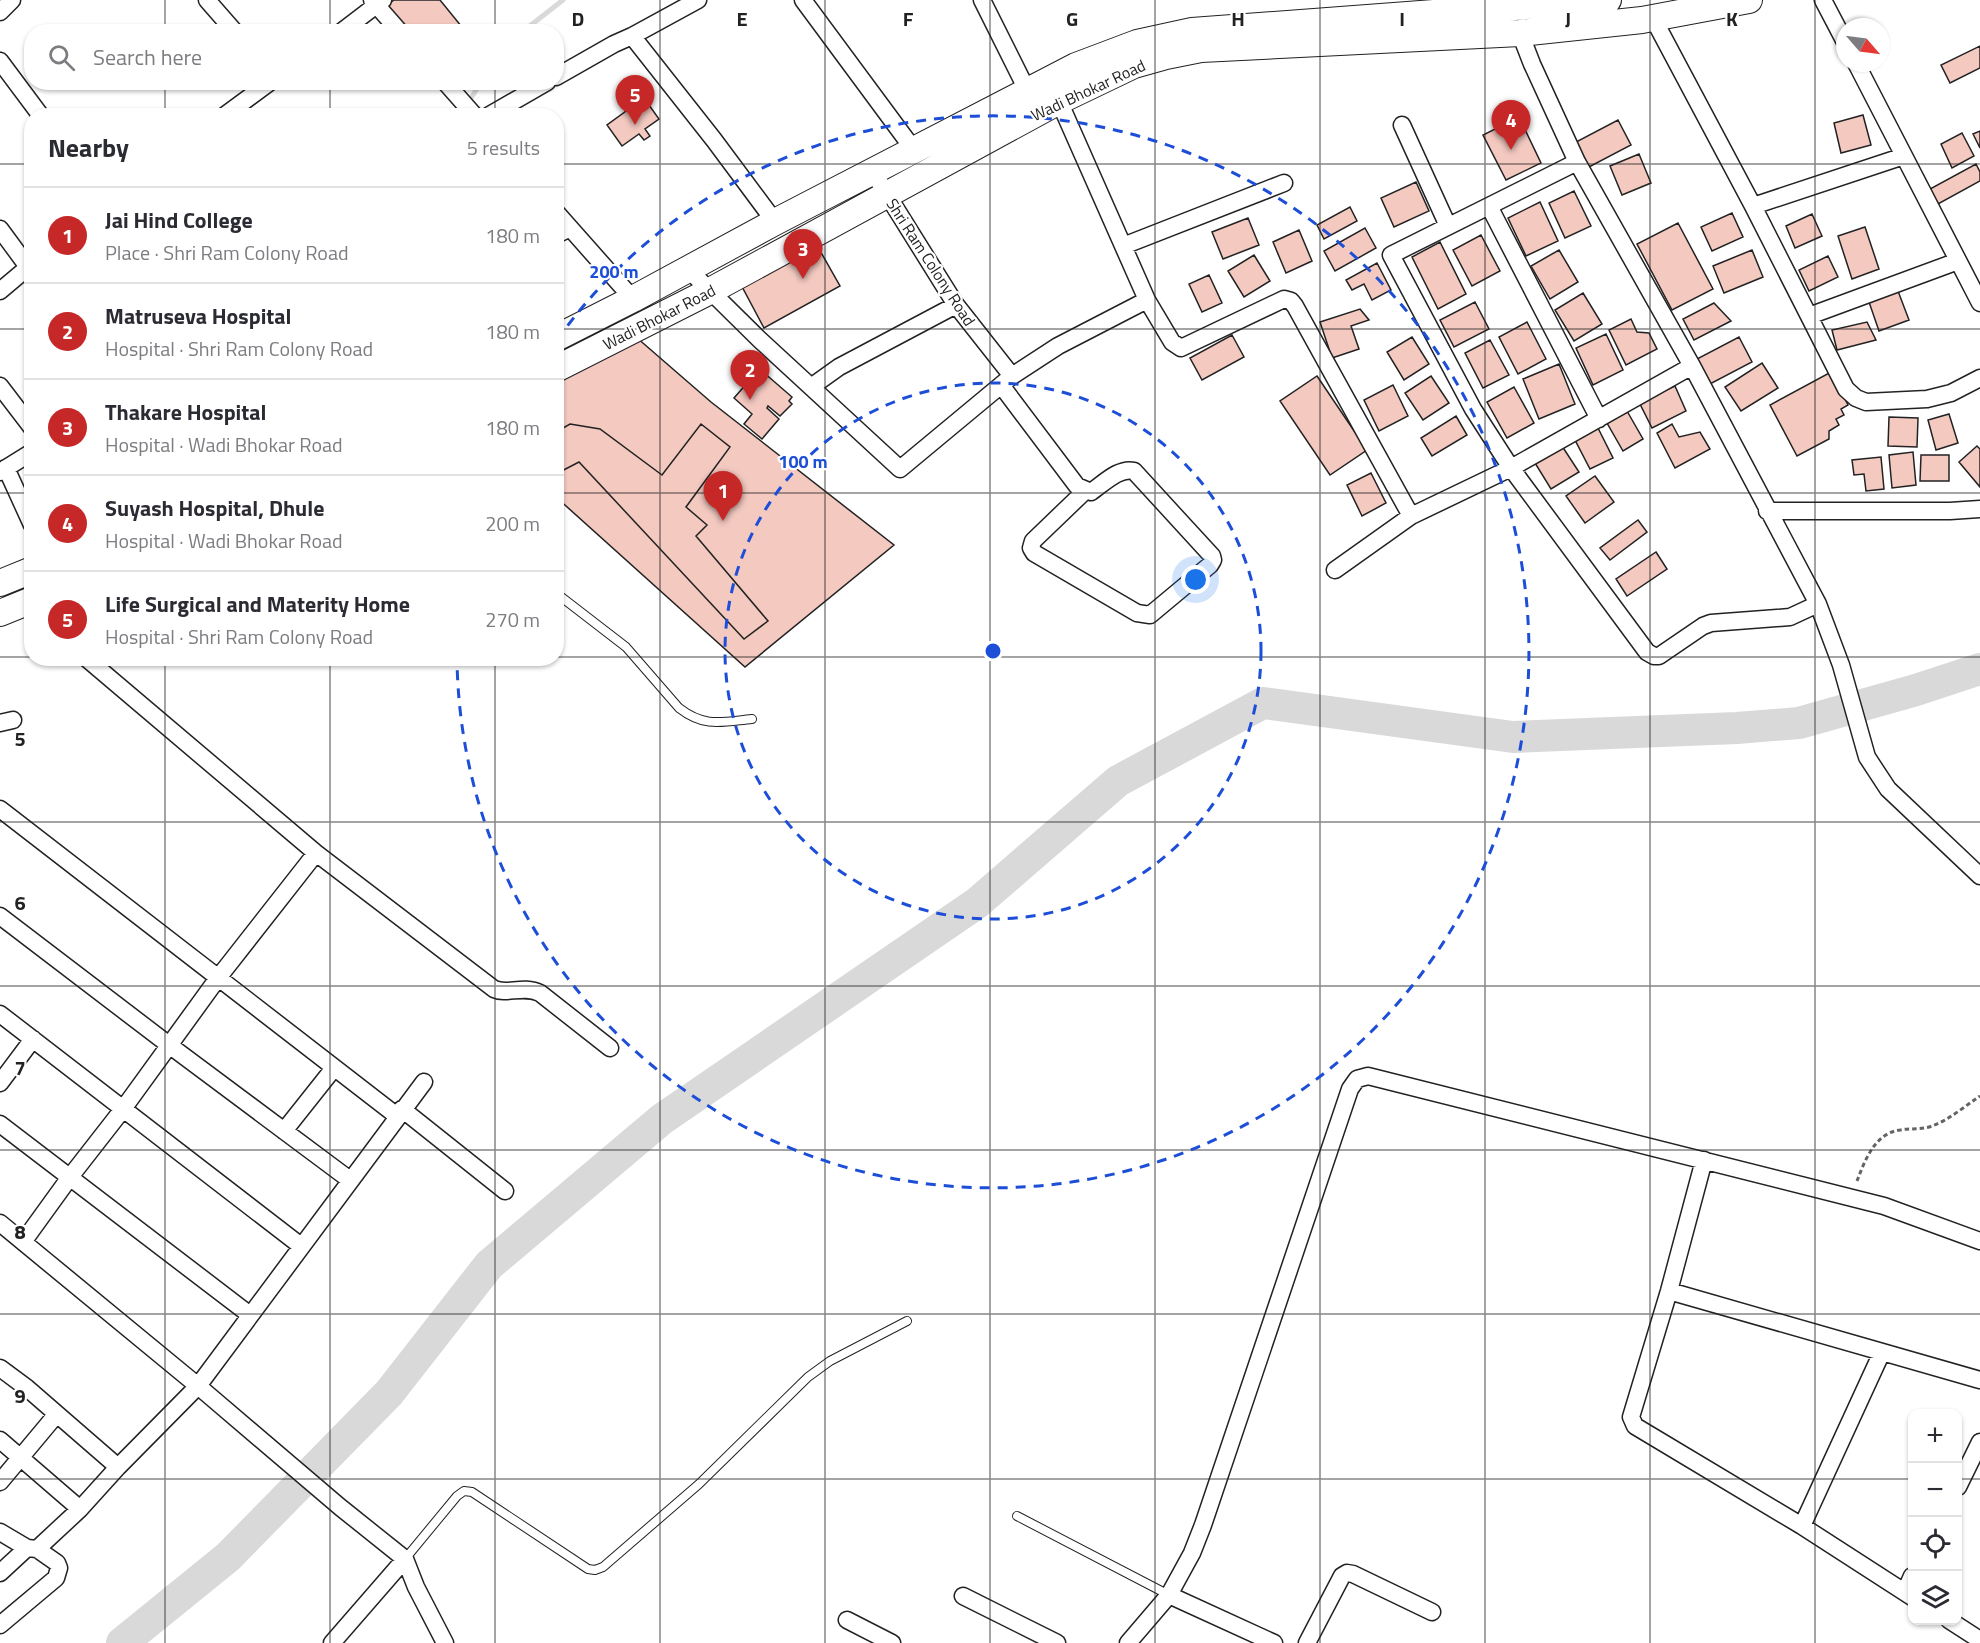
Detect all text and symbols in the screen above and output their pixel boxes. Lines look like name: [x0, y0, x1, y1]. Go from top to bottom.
text: D: [572, 3, 584, 34]
text: E: [736, 3, 748, 34]
text: F: [903, 3, 914, 34]
text: G: [1066, 3, 1078, 34]
text: H: [1231, 3, 1245, 34]
text: I: [1399, 3, 1405, 34]
text: J: [1565, 3, 1571, 34]
text: K: [1726, 3, 1738, 34]
north arrow: [1836, 18, 1890, 72]
search box: [24, 24, 564, 90]
text: Search here: [93, 40, 202, 74]
icon: search: [45, 41, 78, 74]
street label: Wadi Bhokar Road: [1027, 53, 1149, 127]
pin: 5: [616, 76, 654, 125]
pin: 4: [1492, 100, 1530, 150]
text: Nearby: [48, 128, 129, 167]
text: 5 results: [467, 132, 540, 163]
street label: Shri Ram Colony Road: [881, 193, 981, 331]
text: Jai Hind College: [105, 203, 253, 237]
text: 1: [62, 220, 73, 251]
text: 180 m: [485, 220, 540, 251]
pin: 3: [784, 230, 822, 279]
text: Place · Shri Ram Colony Road: [105, 237, 348, 268]
text: 200 m: [589, 258, 639, 285]
street label: Wadi Bhokar Road: [598, 278, 720, 356]
text: Matruseva Hospital: [105, 299, 292, 333]
text: 2: [62, 316, 73, 347]
text: 180 m: [485, 316, 540, 347]
text: Hospital · Shri Ram Colony Road: [105, 333, 373, 364]
pin: 2: [730, 350, 770, 400]
text: Thakare Hospital: [105, 395, 266, 429]
text: 3: [62, 412, 73, 443]
text: 180 m: [485, 412, 540, 443]
text: Hospital · Wadi Bhokar Road: [105, 429, 343, 460]
text: 100 m: [778, 448, 828, 475]
pin: 1: [704, 472, 742, 521]
text: Suyash Hospital, Dhule: [105, 491, 324, 525]
text: 4: [62, 508, 73, 539]
text: 200 m: [485, 508, 540, 539]
text: Hospital · Wadi Bhokar Road: [105, 525, 343, 556]
your location: [1181, 565, 1210, 594]
text: Life Surgical and Materity Home: [105, 587, 410, 621]
text: 5: [62, 604, 73, 635]
text: 270 m: [485, 604, 540, 635]
text: Hospital · Shri Ram Colony Road: [105, 621, 373, 652]
centre of rings: [983, 641, 1003, 661]
text: 5: [14, 723, 26, 754]
text: 6: [14, 887, 26, 918]
text: 7: [14, 1052, 26, 1083]
text: 8: [14, 1216, 26, 1247]
text: 9: [14, 1380, 26, 1411]
map controls: [1908, 1409, 1962, 1625]
button: +: [1908, 1409, 1962, 1463]
button: −: [1908, 1463, 1962, 1517]
button: locate: [1908, 1517, 1962, 1571]
button: layers: [1908, 1571, 1962, 1625]

